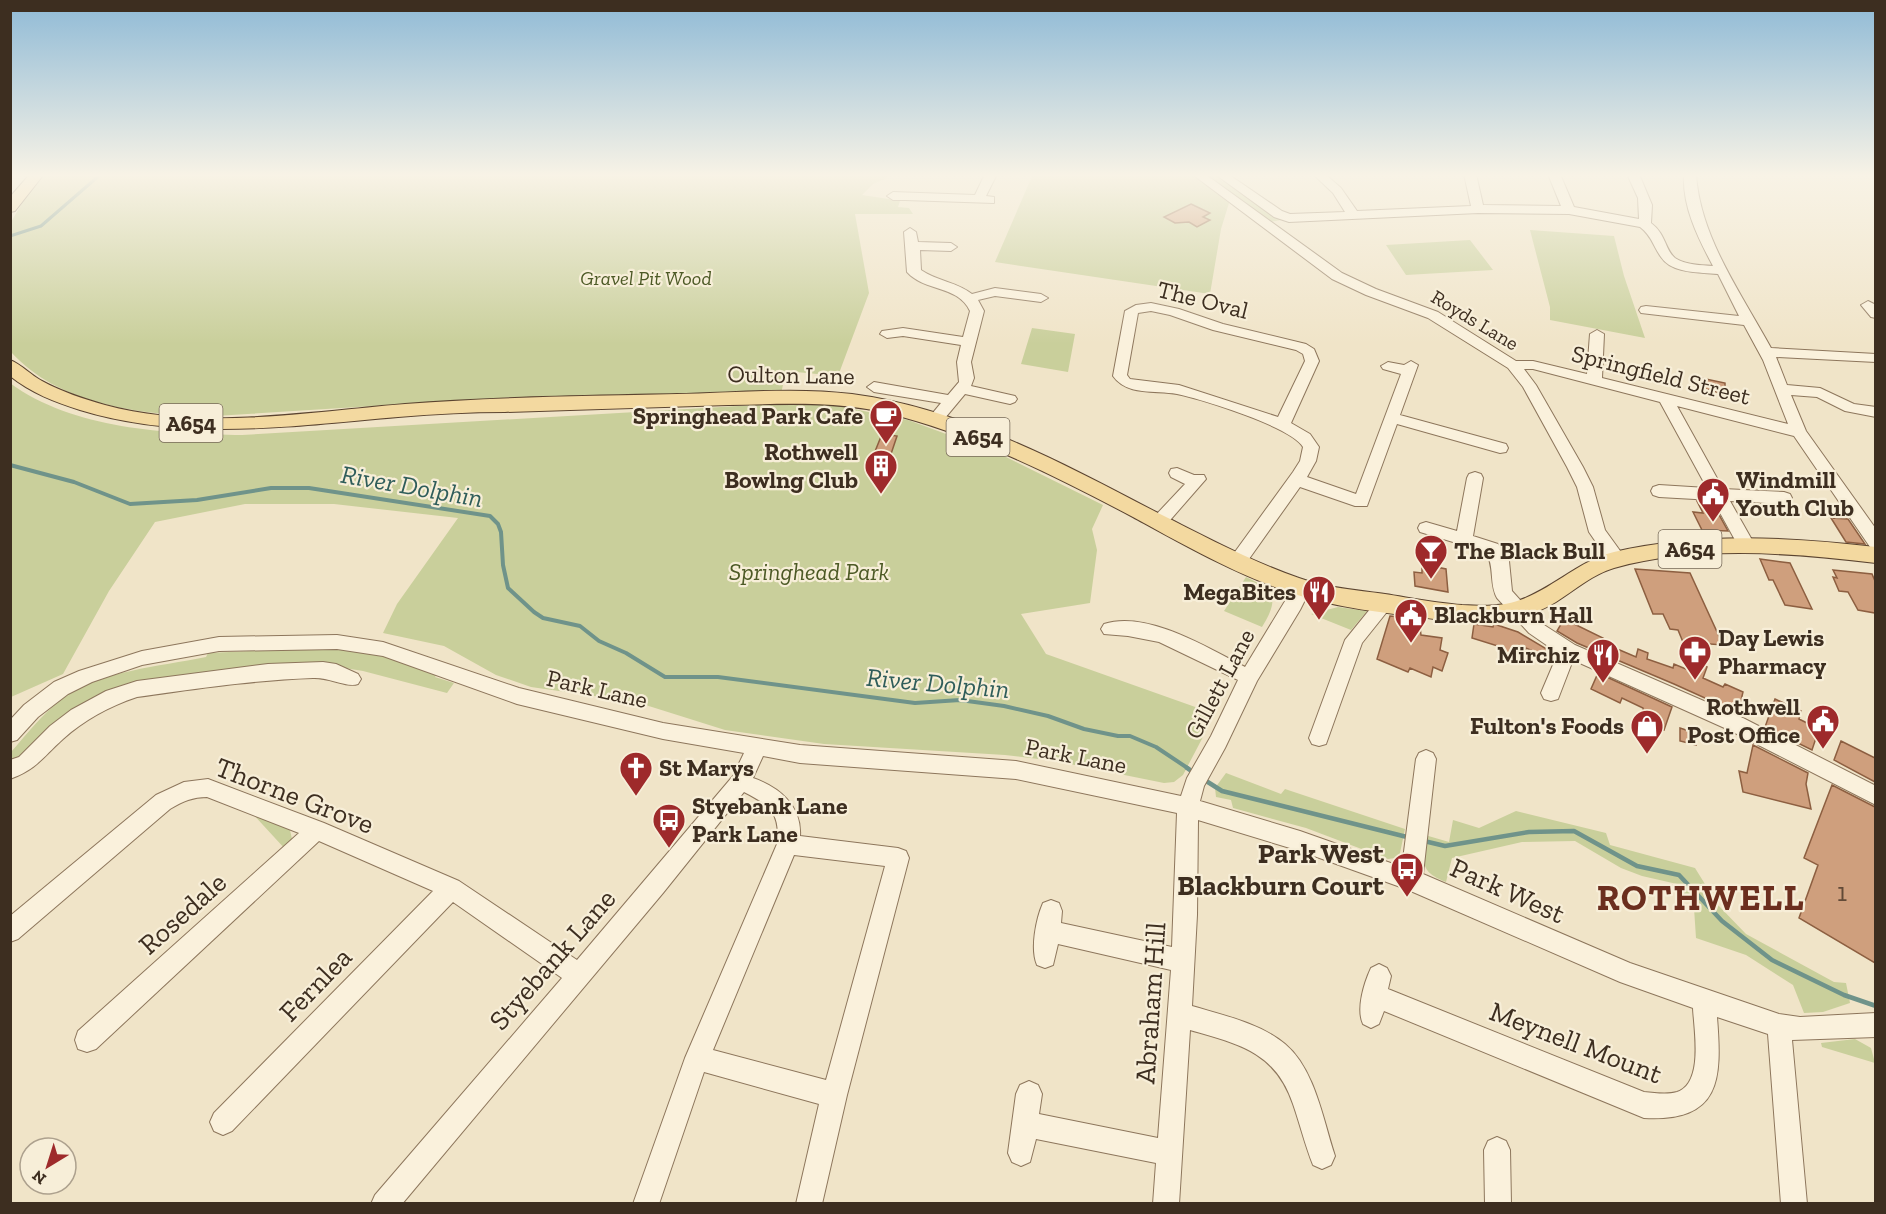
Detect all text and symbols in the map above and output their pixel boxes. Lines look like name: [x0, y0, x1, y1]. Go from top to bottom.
park label: Gravel Pit Wood: [580, 266, 712, 290]
street label: The Oval: [1155, 274, 1252, 325]
street label: Royds Lane: [1427, 285, 1523, 355]
street label: Springfield Street: [1569, 338, 1753, 411]
street label: Oulton Lane: [727, 359, 855, 390]
cafe icon: Springhead Park Cafe: [868, 398, 904, 445]
place label: Springhead Park Cafe: [633, 401, 863, 430]
road number: A654: [160, 404, 222, 442]
road number: A654: [946, 418, 1010, 456]
place label: Rothwell Bowlng Club: [724, 437, 858, 494]
building icon: Rothwell Bowlng Club: [863, 448, 899, 495]
water label: River Dolphin: [339, 458, 485, 514]
place label: Windmill Youth Club: [1736, 465, 1854, 522]
public building icon: Windmill Youth Club: [1695, 476, 1731, 523]
road number: A654: [1658, 530, 1722, 568]
bar icon: The Black Bull: [1413, 533, 1449, 580]
place label: The Black Bull: [1454, 536, 1605, 565]
park label: Springhead Park: [729, 557, 890, 586]
restaurant icon: MegaBites: [1301, 574, 1337, 621]
place label: MegaBites: [1183, 577, 1296, 606]
public building icon: Blackburn Hall: [1393, 597, 1429, 644]
place label: Blackburn Hall: [1434, 600, 1593, 629]
place label: Day Lewis Pharmacy: [1718, 623, 1826, 680]
street label: Gillett Lane: [1179, 624, 1261, 744]
pharmacy icon: Day Lewis Pharmacy: [1677, 634, 1713, 681]
restaurant icon: Mirchiz: [1585, 637, 1621, 684]
place label: Mirchiz: [1497, 640, 1580, 669]
water label: River Dolphin: [865, 661, 1011, 705]
street label: Park Lane: [544, 663, 650, 714]
place label: Rothwell Post Office: [1687, 692, 1800, 749]
public building icon: Rothwell Post Office: [1805, 703, 1841, 750]
shop icon: Fulton's Foods: [1629, 708, 1665, 755]
place label: Fulton's Foods: [1470, 711, 1624, 740]
street label: Park Lane: [1023, 731, 1129, 780]
street label: Thorne Grove: [211, 750, 379, 841]
church icon: St Marys: [618, 750, 654, 797]
place label: St Marys: [659, 753, 754, 782]
place label: Styebank Lane Park Lane: [692, 791, 848, 848]
bus stop icon: Styebank Lane Park Lane: [651, 802, 687, 849]
place label: Park West Blackburn Court: [1177, 837, 1385, 902]
bus stop icon: Park West Blackburn Court: [1389, 851, 1425, 898]
street label: Park West: [1445, 851, 1571, 931]
street label: Rosedale: [132, 866, 233, 961]
district label: ROTHWELL: [1597, 876, 1805, 919]
house number: 1: [1837, 876, 1847, 908]
street label: Styebank Lane: [482, 882, 623, 1037]
street label: Abraham Hill: [1128, 921, 1173, 1085]
street label: Fernlea: [272, 940, 359, 1028]
street label: Meynell Mount: [1485, 994, 1667, 1091]
north arrow: [18, 1136, 78, 1196]
text: N: [28, 1166, 50, 1189]

